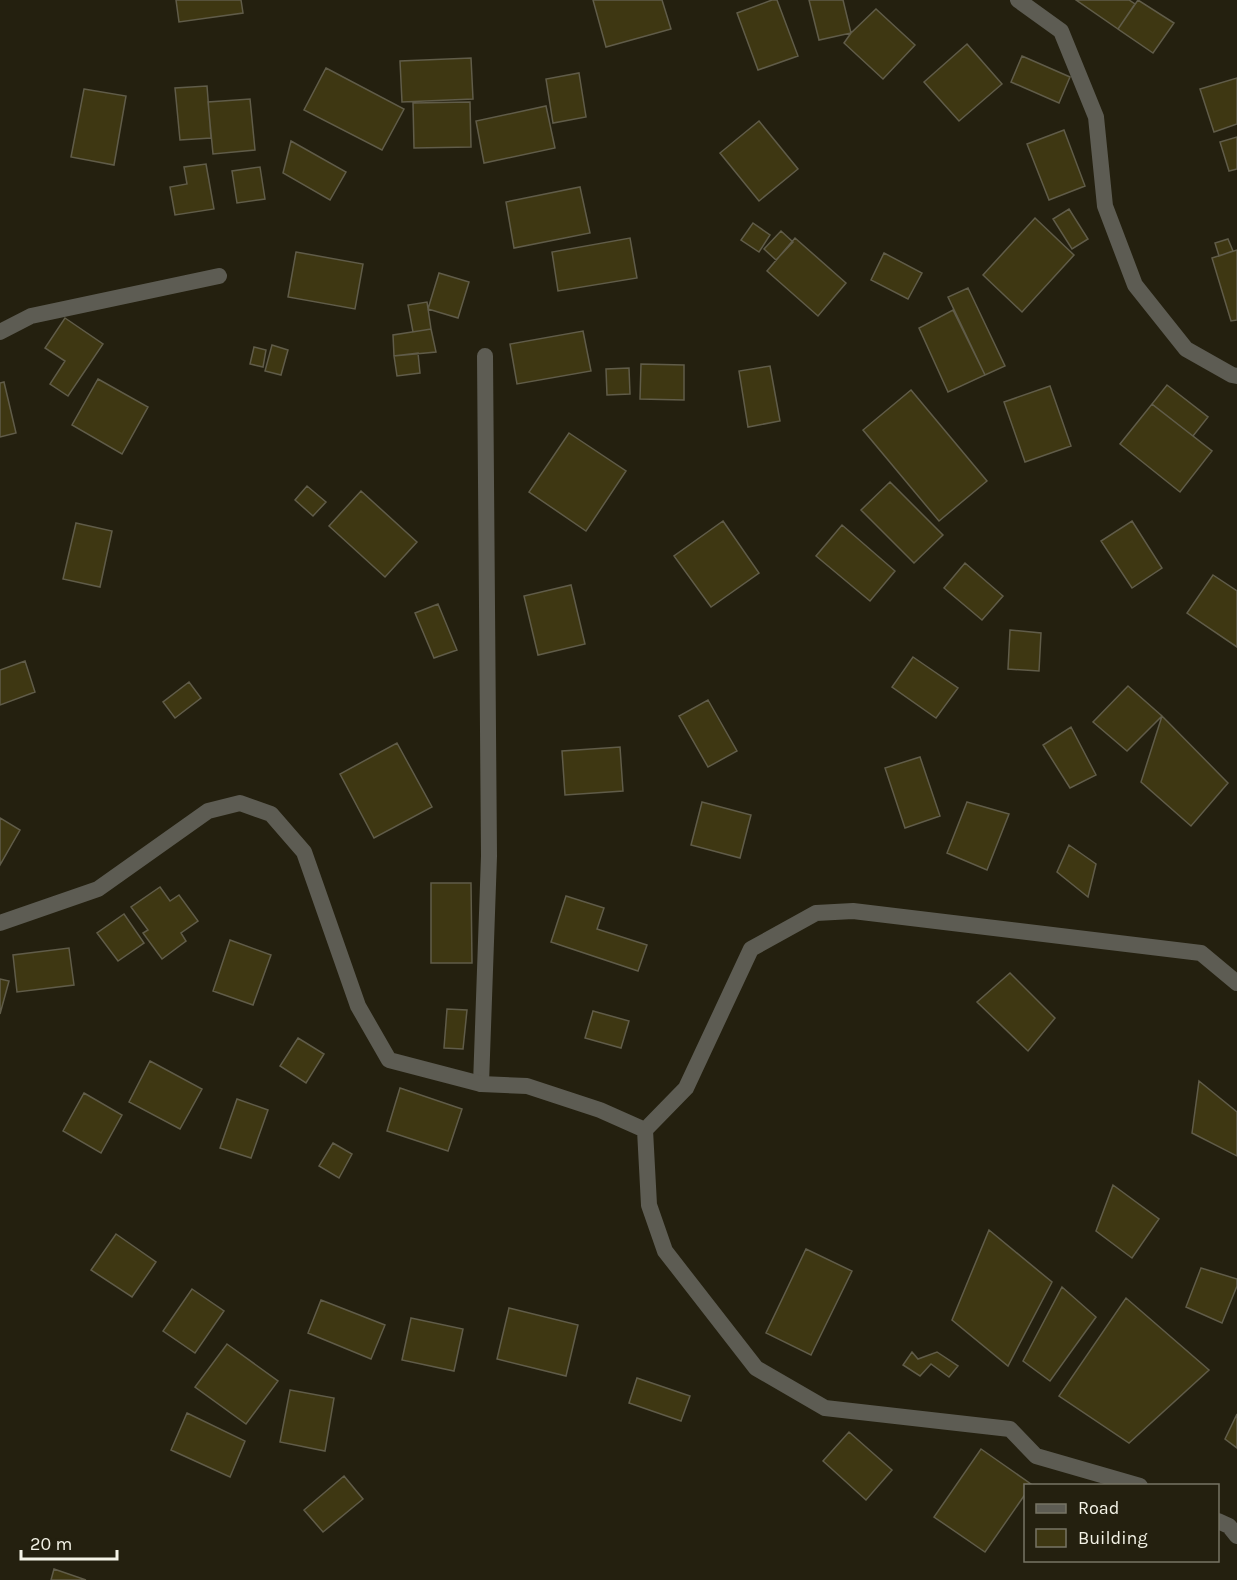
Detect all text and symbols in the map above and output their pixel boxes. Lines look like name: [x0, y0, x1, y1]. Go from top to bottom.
legend: [1024, 1484, 1219, 1562]
text: Road: [1078, 1497, 1119, 1519]
scale bar: [21, 1523, 117, 1561]
text: Building: [1078, 1527, 1148, 1549]
text: 20 m: [30, 1533, 72, 1555]

